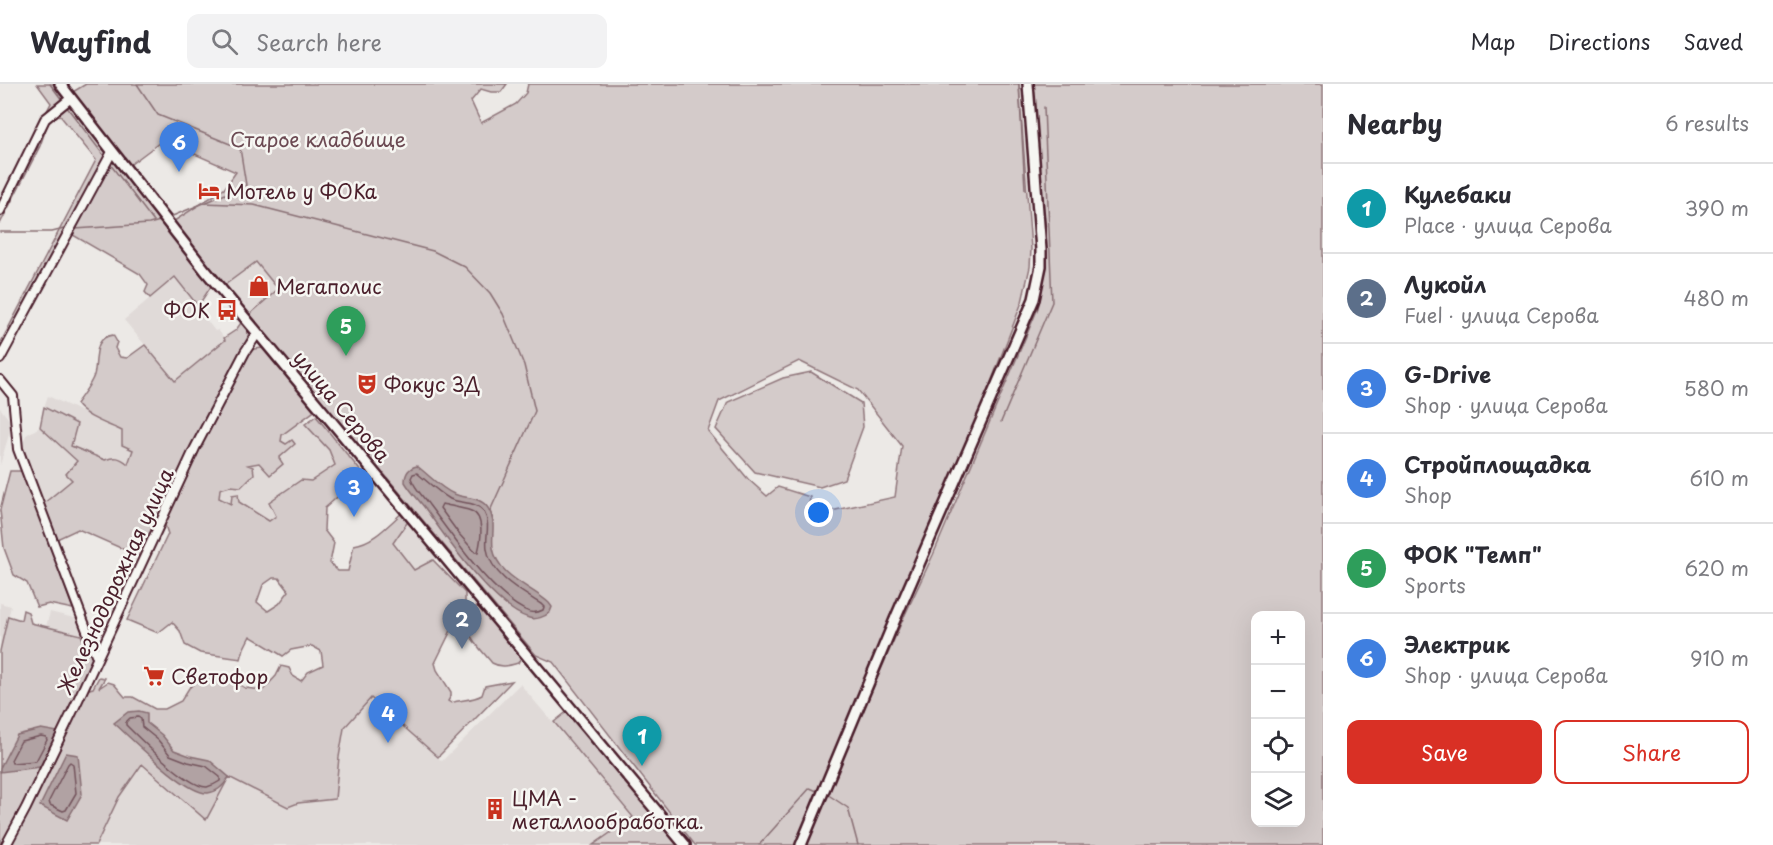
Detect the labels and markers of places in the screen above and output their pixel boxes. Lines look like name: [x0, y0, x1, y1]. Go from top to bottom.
pin: 6: [160, 122, 198, 172]
place label: Мотель у ФОКа: [226, 176, 378, 206]
hotel icon: Мотель у ФОКа: [197, 179, 221, 203]
place label: Мегаполис: [276, 271, 382, 301]
shop icon: Мегаполис: [247, 274, 271, 298]
place label: ФОК: [164, 295, 210, 325]
bus stop icon: ФОК: [215, 298, 239, 322]
pin: 5: [326, 306, 366, 356]
place label: Фокус 3Д: [384, 369, 481, 399]
theatre icon: Фокус 3Д: [355, 372, 379, 396]
pin: 3: [334, 468, 374, 517]
pin: 2: [442, 600, 482, 649]
place label: Светофор: [171, 661, 268, 691]
supermarket icon: Светофор: [142, 664, 166, 688]
pin: 4: [368, 694, 408, 743]
pin: 1: [622, 716, 662, 766]
place label: ЦМА - металлообработка.: [512, 783, 704, 836]
building icon: ЦМА - металлообработка.: [483, 797, 507, 821]

